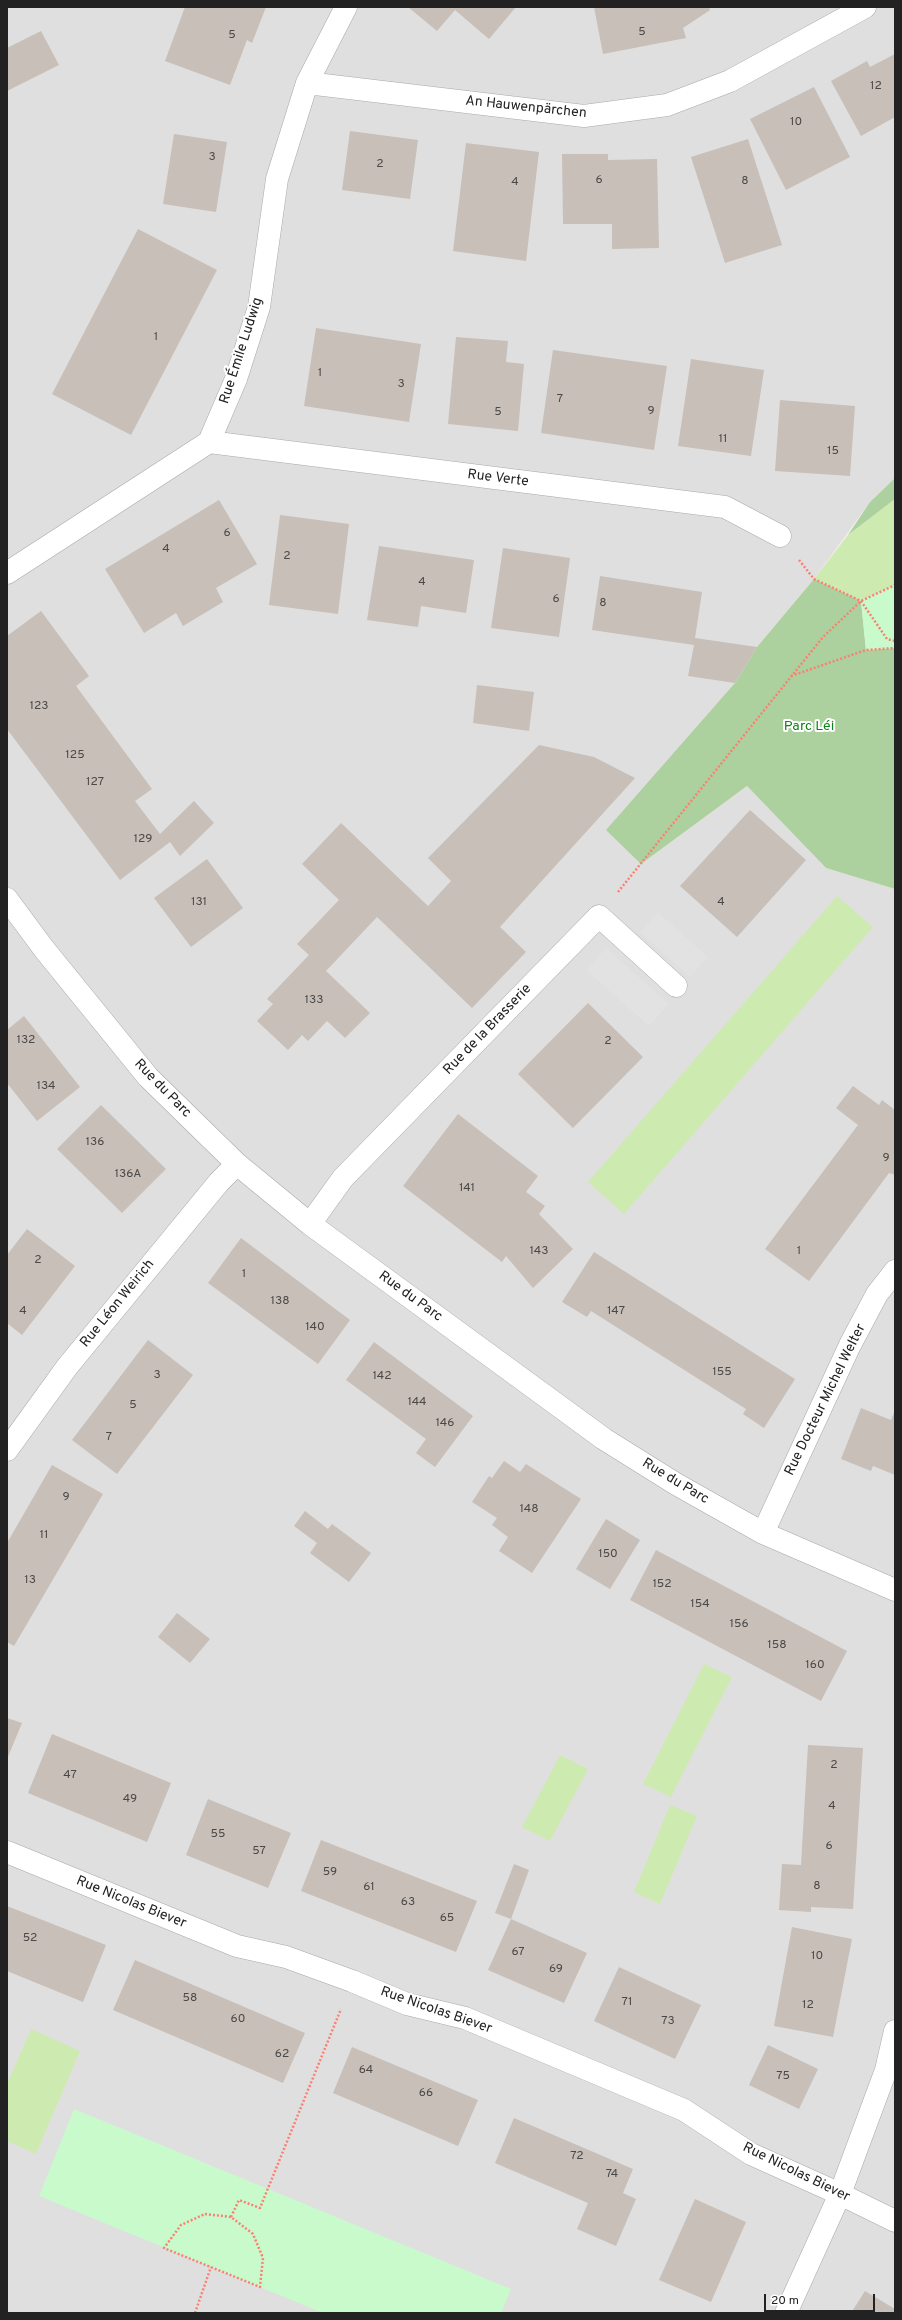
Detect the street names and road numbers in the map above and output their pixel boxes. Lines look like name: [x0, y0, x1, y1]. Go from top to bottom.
street label: An Hauwenpärchen: [464, 93, 588, 123]
street label: Rue Émile Ludwig: [217, 296, 267, 406]
street label: Rue Verte: [466, 467, 530, 491]
street label: Rue de la Brasserie: [440, 981, 536, 1079]
street label: Rue du Parc: [130, 1056, 194, 1122]
street label: Rue Léon Weirich: [77, 1257, 159, 1351]
street label: Rue du Parc: [375, 1268, 445, 1326]
street label: Rue Docteur Michel Welter: [782, 1321, 870, 1479]
street label: Rue du Parc: [639, 1455, 711, 1509]
street label: Rue Nicolas Biever: [74, 1873, 188, 1933]
street label: Rue Nicolas Biever: [378, 1984, 494, 2038]
street label: Rue Nicolas Biever: [740, 2140, 852, 2206]

